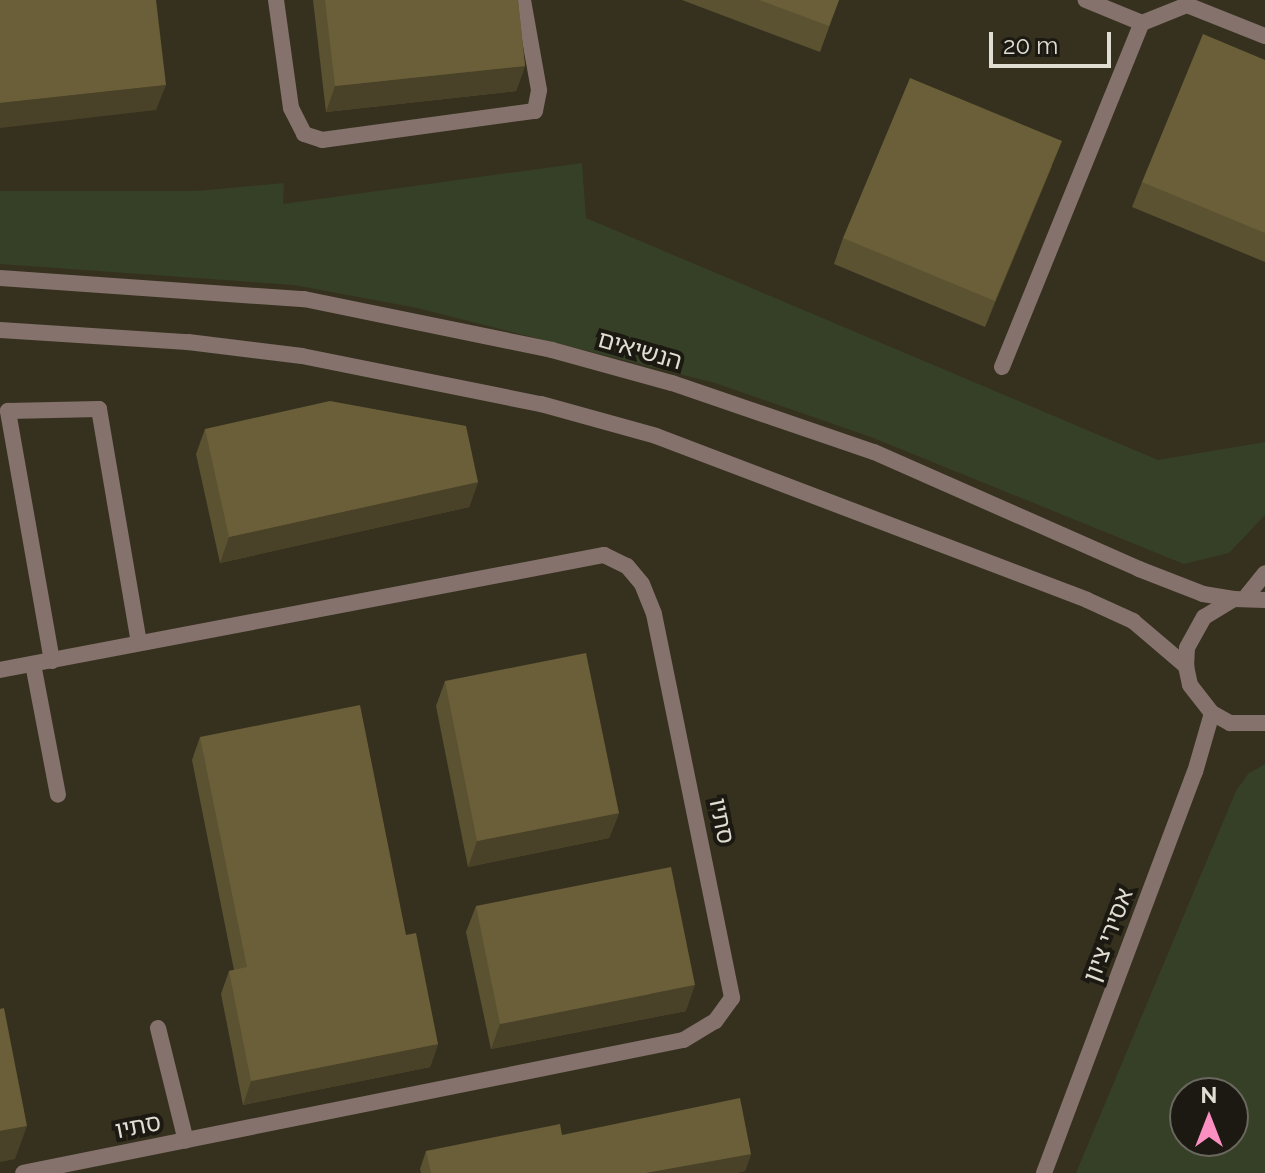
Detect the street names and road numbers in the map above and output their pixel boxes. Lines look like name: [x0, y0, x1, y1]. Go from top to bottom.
street label: הנשיאים: [595, 324, 685, 376]
street label: סתיו: [703, 796, 741, 846]
street label: אסירי ציון: [1077, 884, 1139, 986]
street label: סתיו: [113, 1107, 163, 1145]

